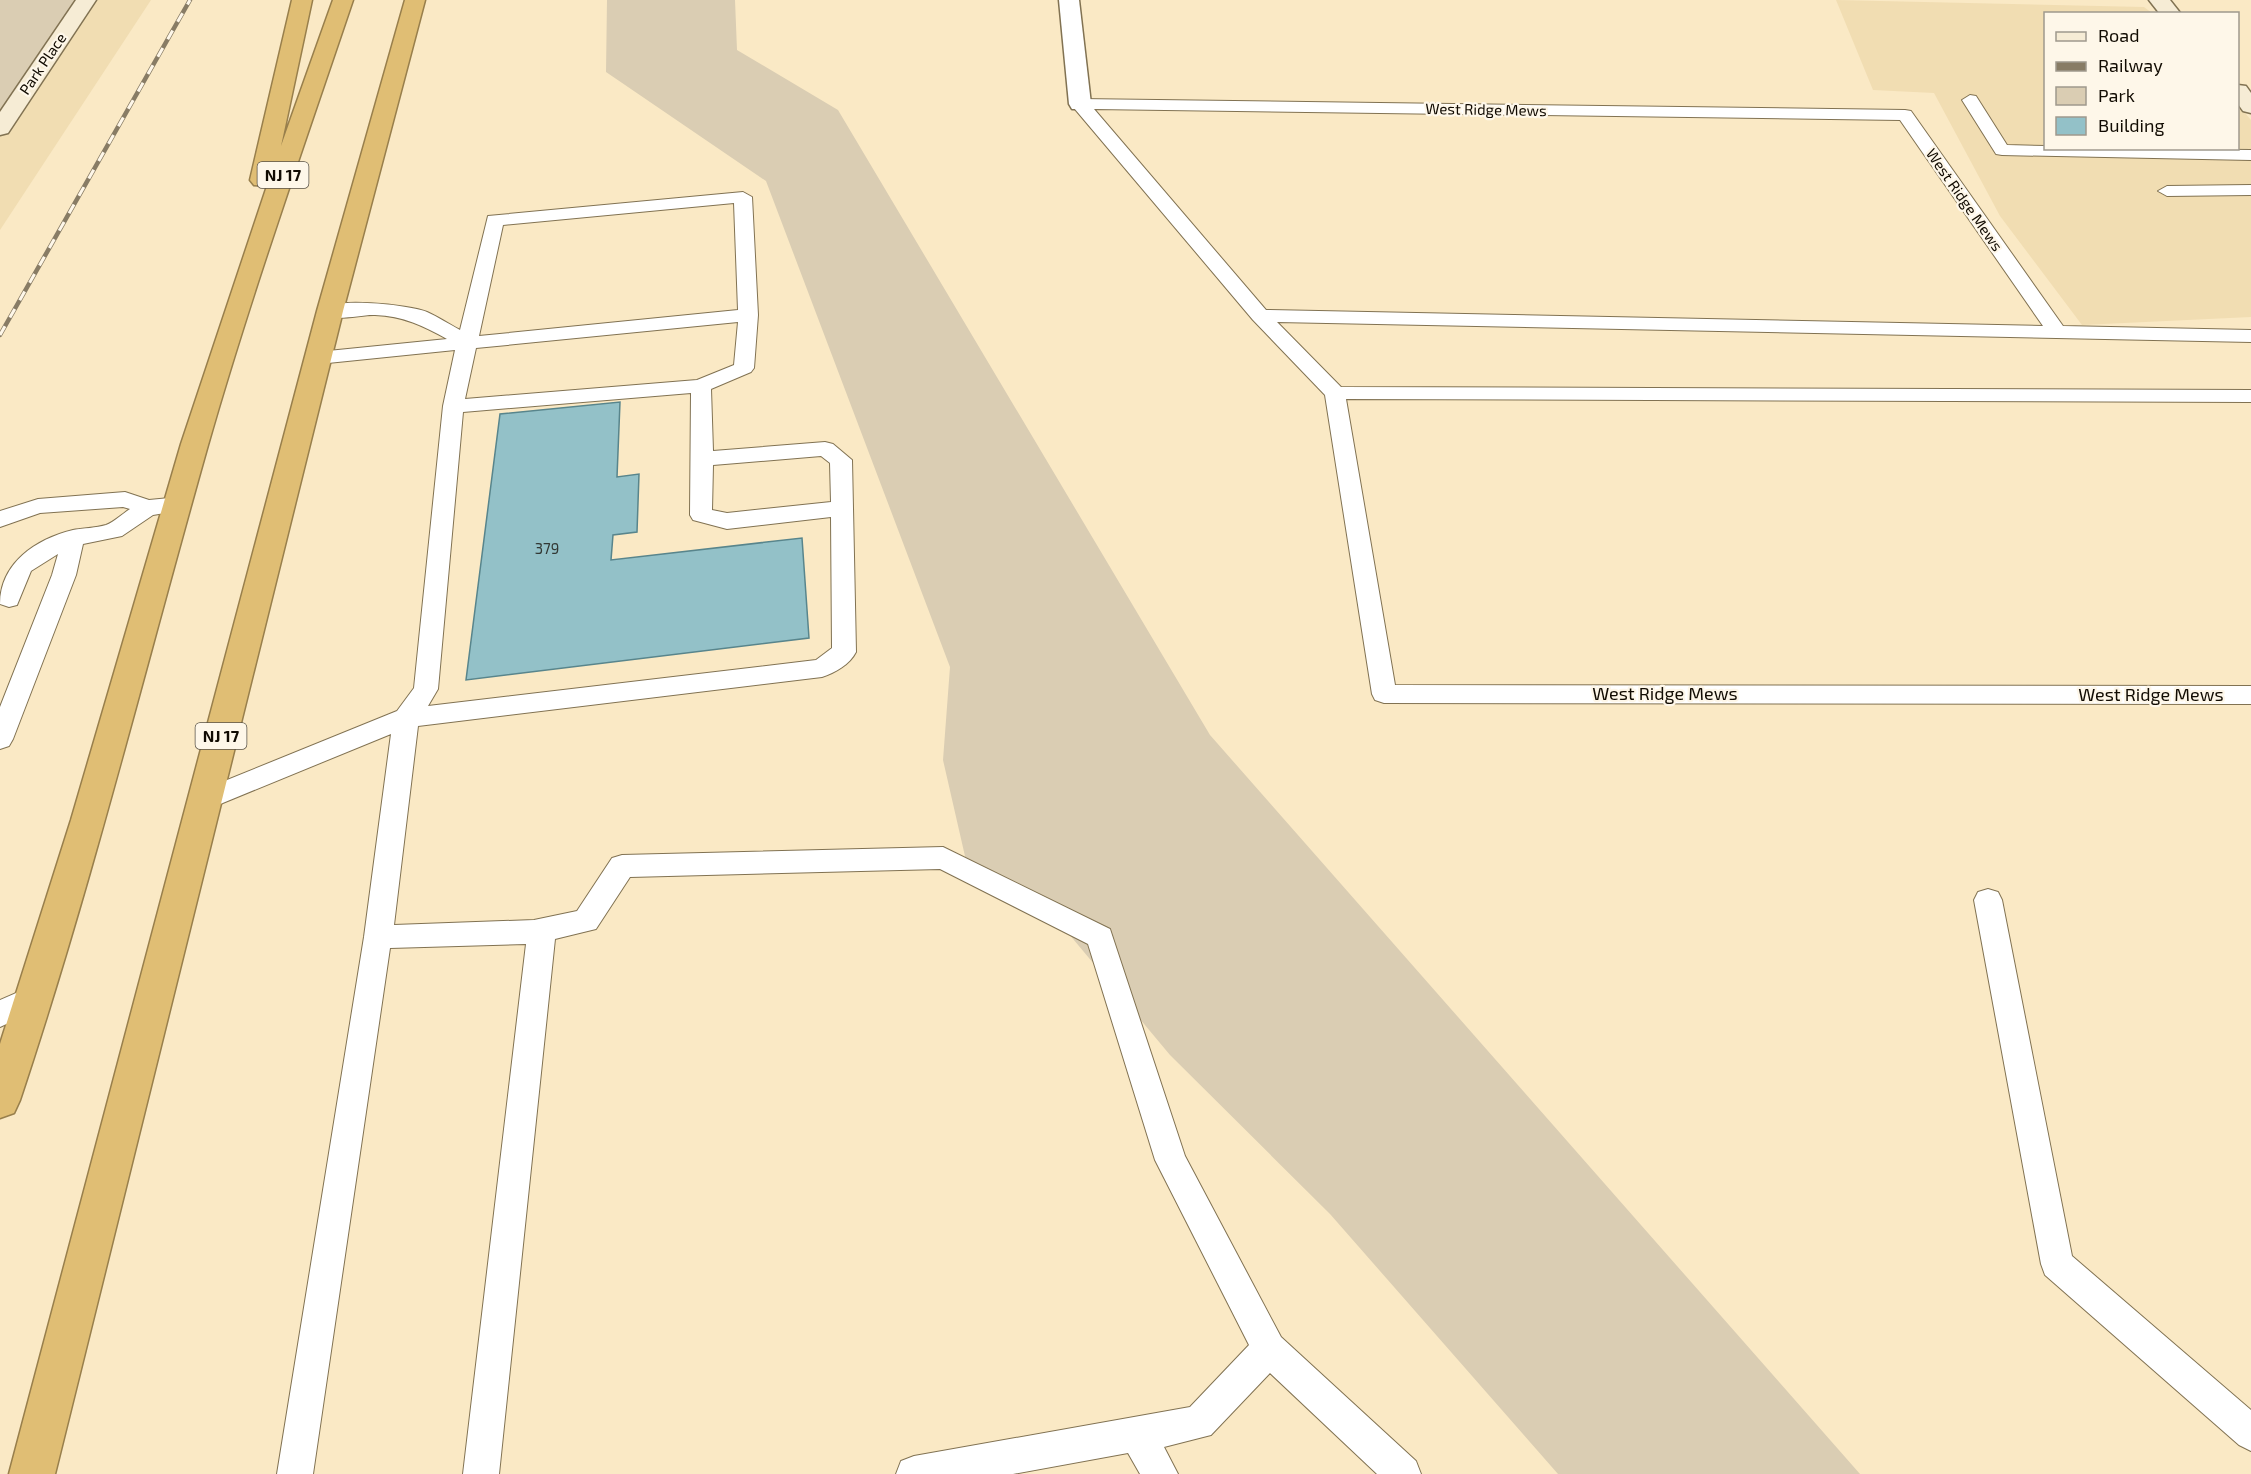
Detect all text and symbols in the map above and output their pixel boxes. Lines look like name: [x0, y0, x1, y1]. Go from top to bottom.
legend: [2044, 12, 2239, 150]
text: Road: [2098, 24, 2139, 46]
street label: Park Place: [15, 29, 69, 98]
text: Railway: [2098, 54, 2163, 76]
text: Park: [2098, 84, 2135, 106]
street label: West Ridge Mews: [1425, 99, 1547, 119]
text: Building: [2098, 114, 2165, 136]
street label: West Ridge Mews: [1923, 145, 2007, 254]
road number: NJ 17: [258, 162, 308, 188]
house number: 379: [535, 539, 559, 557]
street label: West Ridge Mews: [1592, 682, 1738, 704]
street label: West Ridge Mews: [2078, 683, 2224, 705]
road number: NJ 17: [196, 723, 246, 749]

